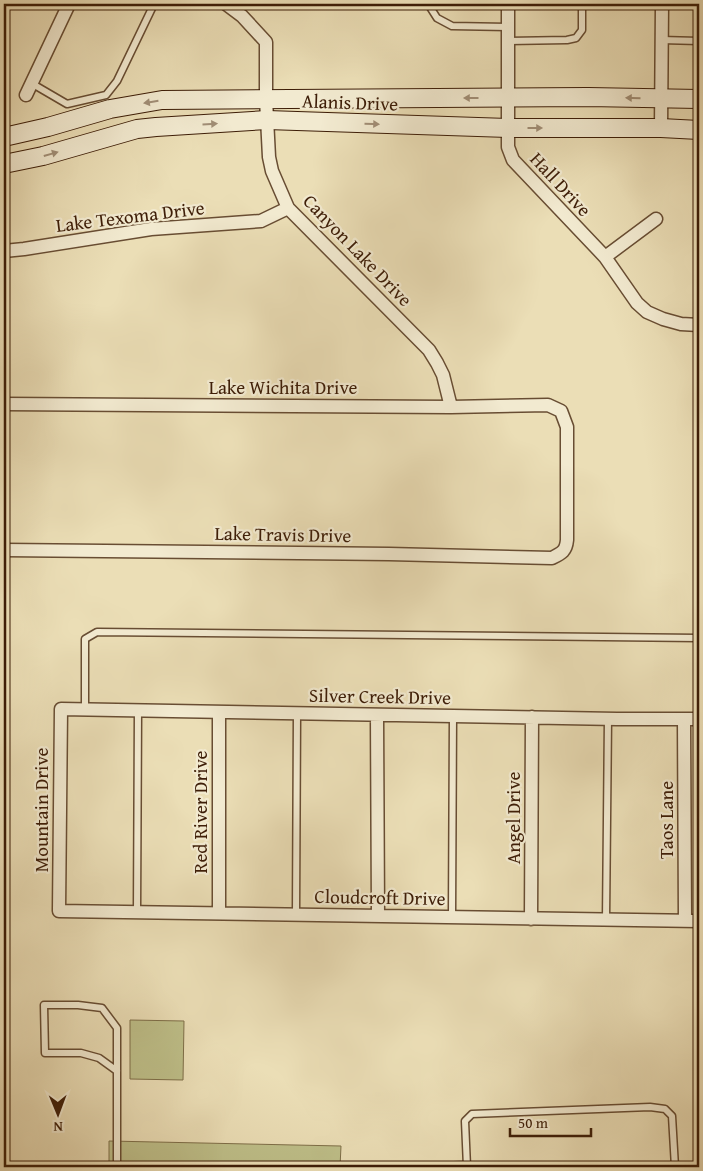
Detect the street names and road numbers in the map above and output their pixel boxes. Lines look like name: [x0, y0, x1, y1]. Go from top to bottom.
street label: Alanis Drive: [301, 86, 399, 118]
street label: Hall Drive: [524, 146, 598, 223]
street label: Canyon Lake Drive: [297, 187, 419, 313]
street label: Lake Texoma Drive: [54, 193, 206, 239]
street label: Lake Wichita Drive: [209, 373, 357, 401]
street label: Lake Travis Drive: [214, 519, 352, 549]
street label: Silver Creek Drive: [309, 681, 451, 711]
street label: Mountain Drive: [27, 748, 55, 872]
street label: Red River Drive: [186, 750, 214, 874]
street label: Angel Drive: [499, 772, 527, 864]
street label: Taos Lane: [652, 781, 680, 859]
street label: Cloudcroft Drive: [314, 882, 446, 912]

